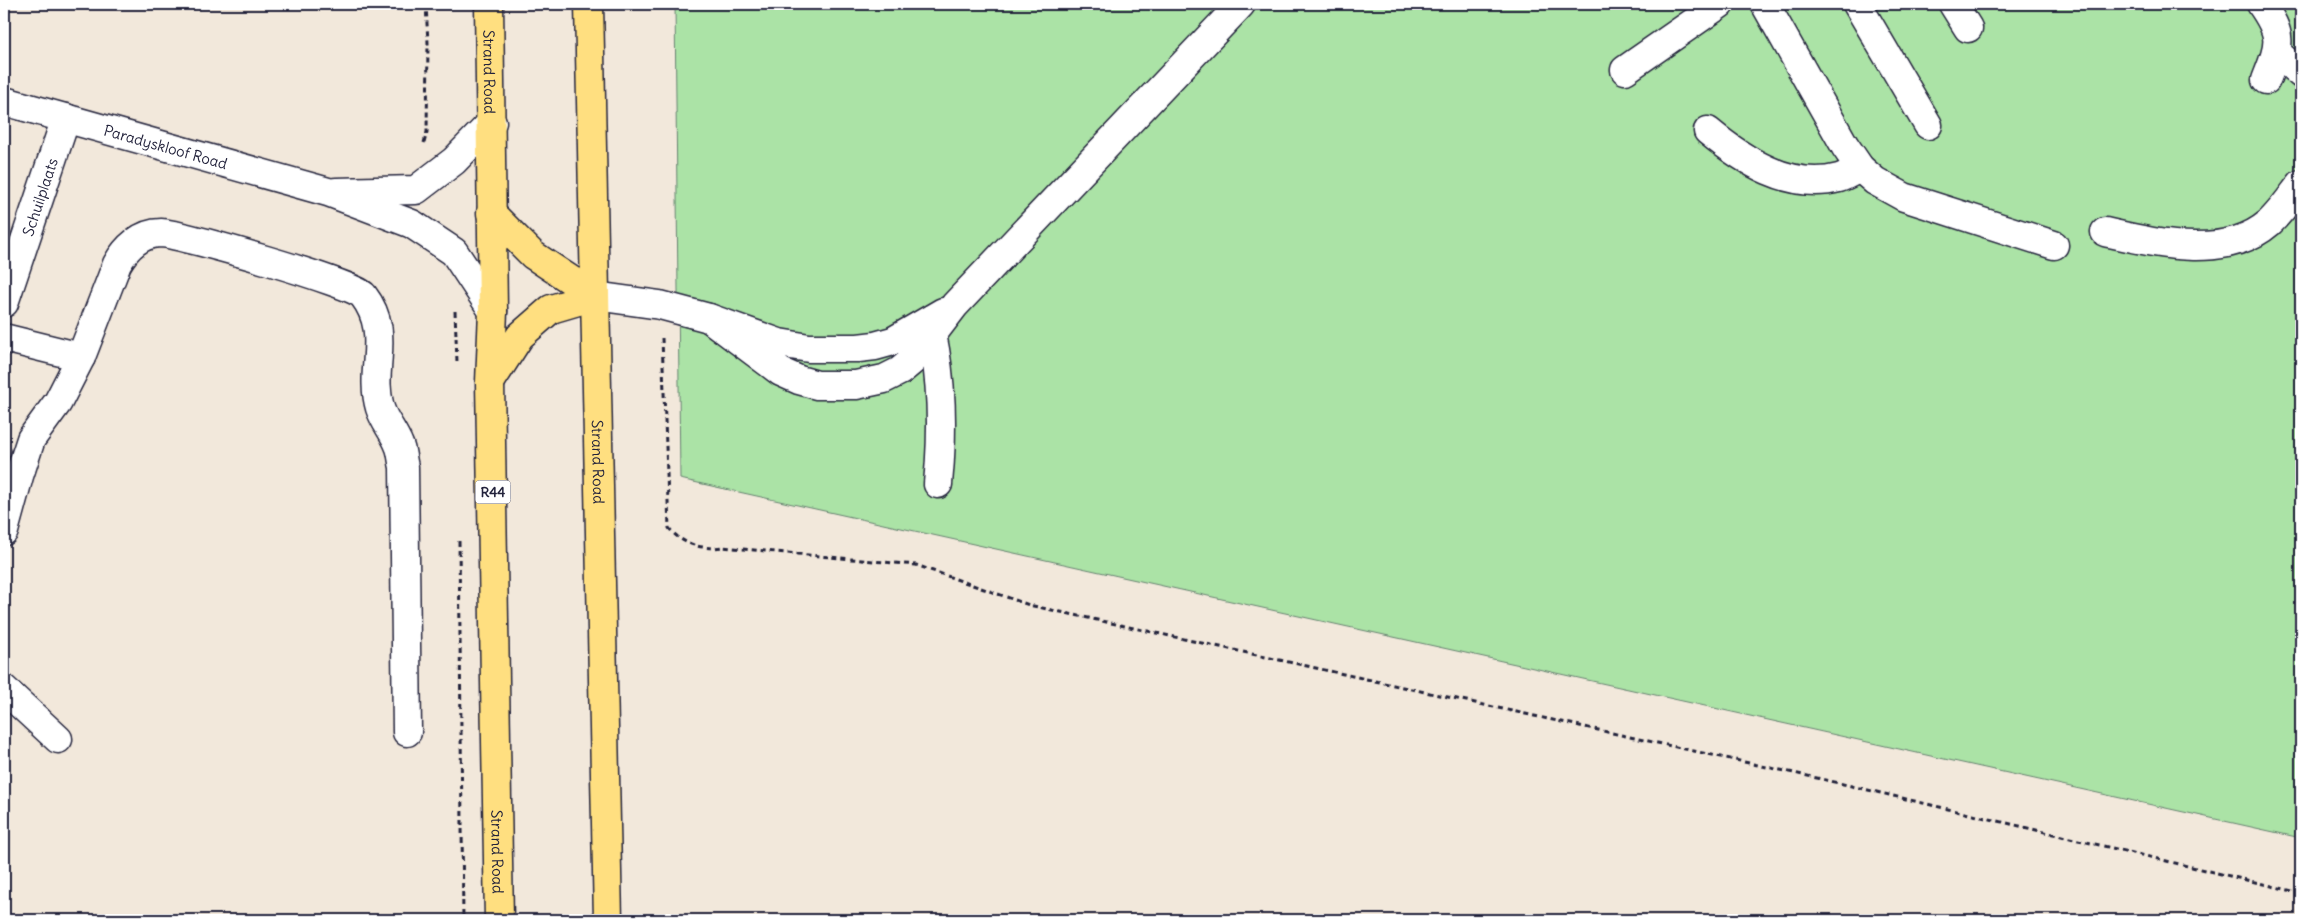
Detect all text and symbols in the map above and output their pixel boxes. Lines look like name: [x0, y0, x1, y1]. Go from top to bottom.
street label: Strand Road: [480, 30, 500, 114]
street label: Paradyskloof Road: [102, 120, 230, 173]
street label: Schuilplaats: [18, 155, 62, 238]
street label: Strand Road: [588, 420, 609, 504]
road number: R44: [476, 481, 510, 504]
street label: Strand Road: [488, 810, 508, 894]

